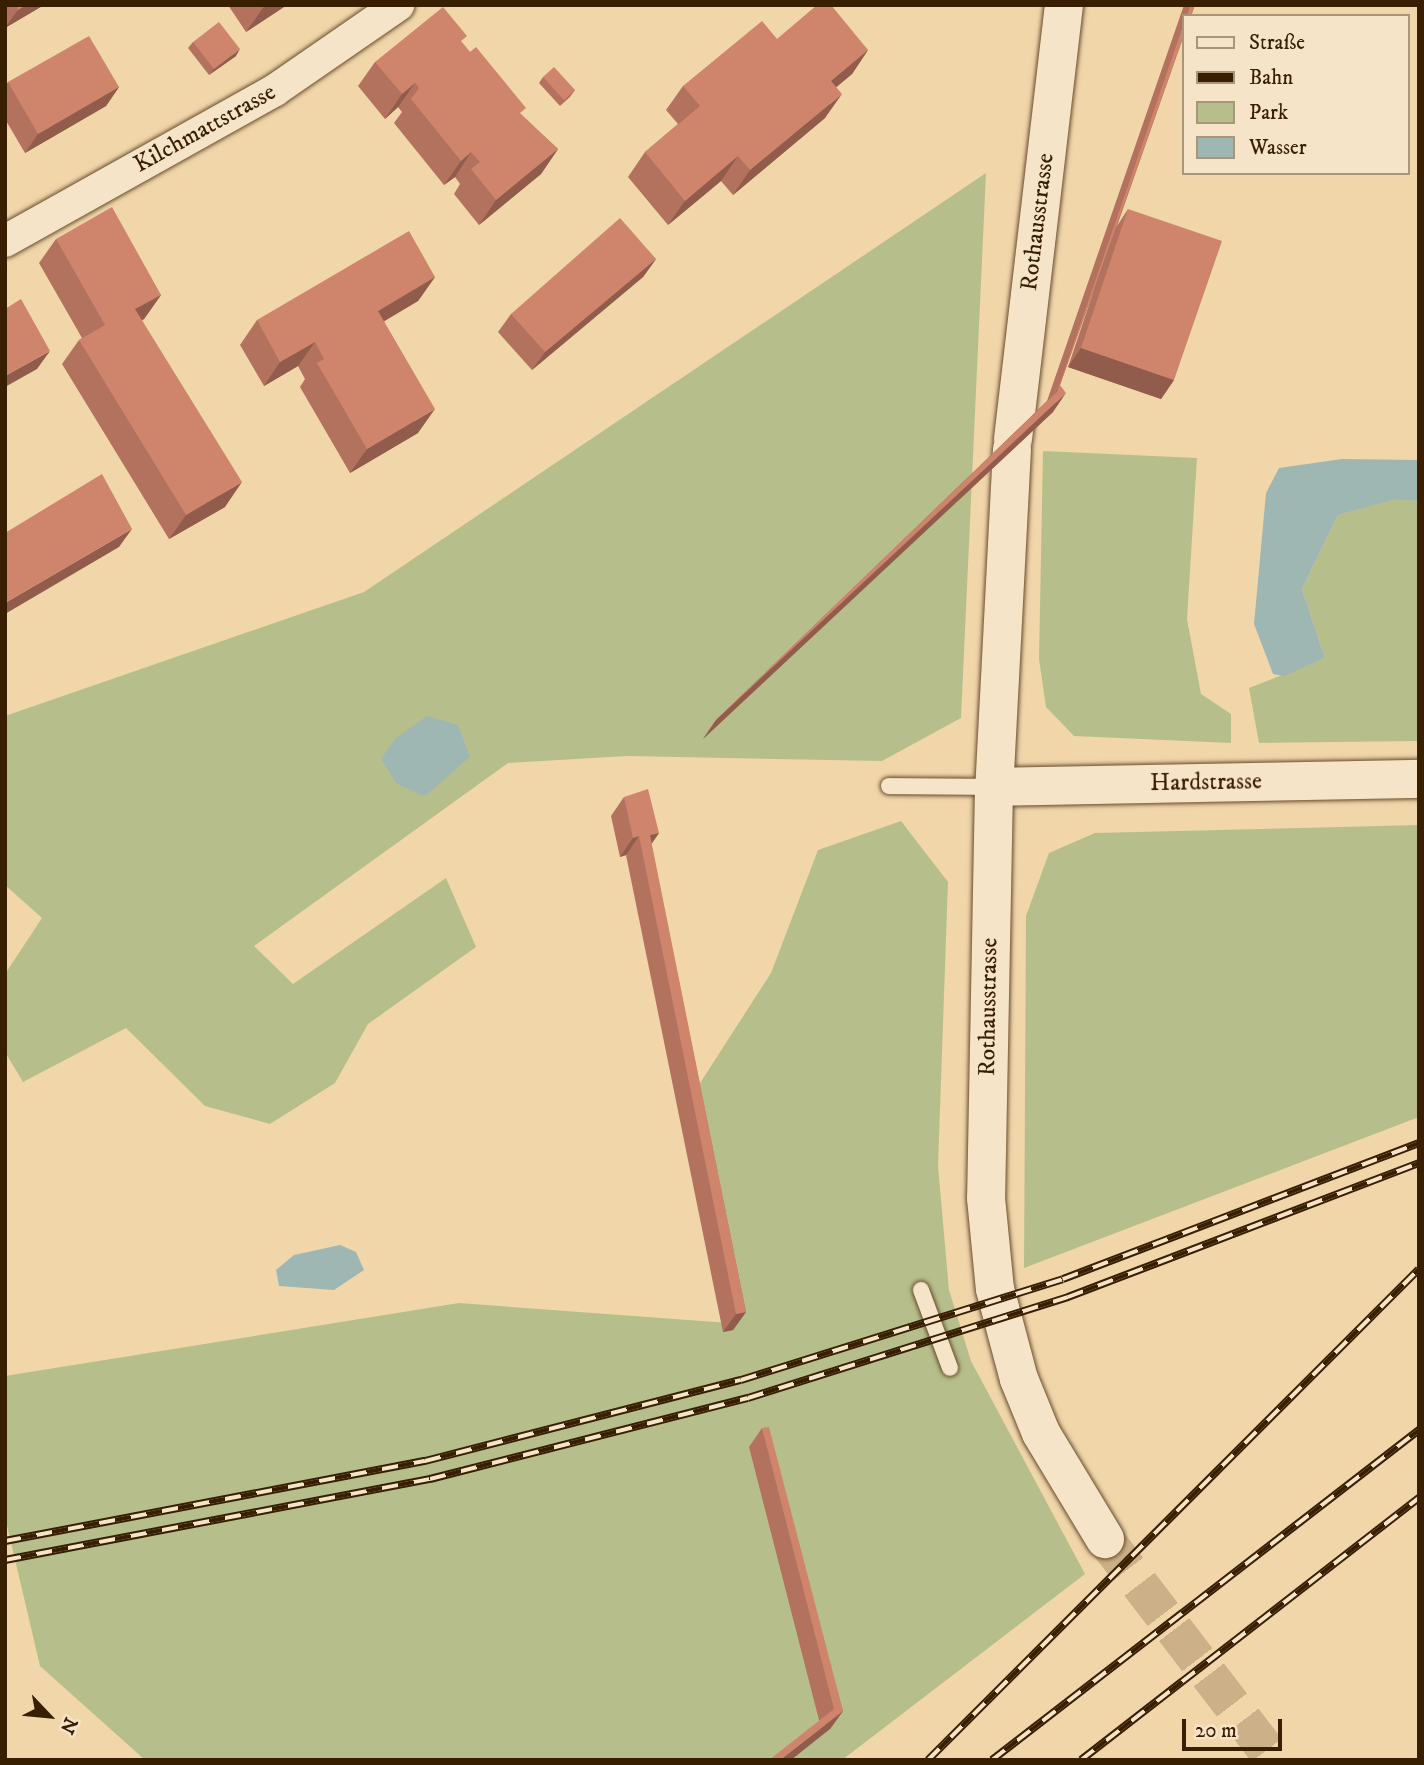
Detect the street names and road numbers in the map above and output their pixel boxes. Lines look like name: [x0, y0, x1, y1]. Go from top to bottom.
street label: Kilchmattstrasse: [129, 78, 281, 180]
street label: Rothausstrasse: [1015, 152, 1061, 292]
street label: Hardstrasse: [1150, 768, 1262, 798]
street label: Rothausstrasse: [973, 938, 1005, 1076]

